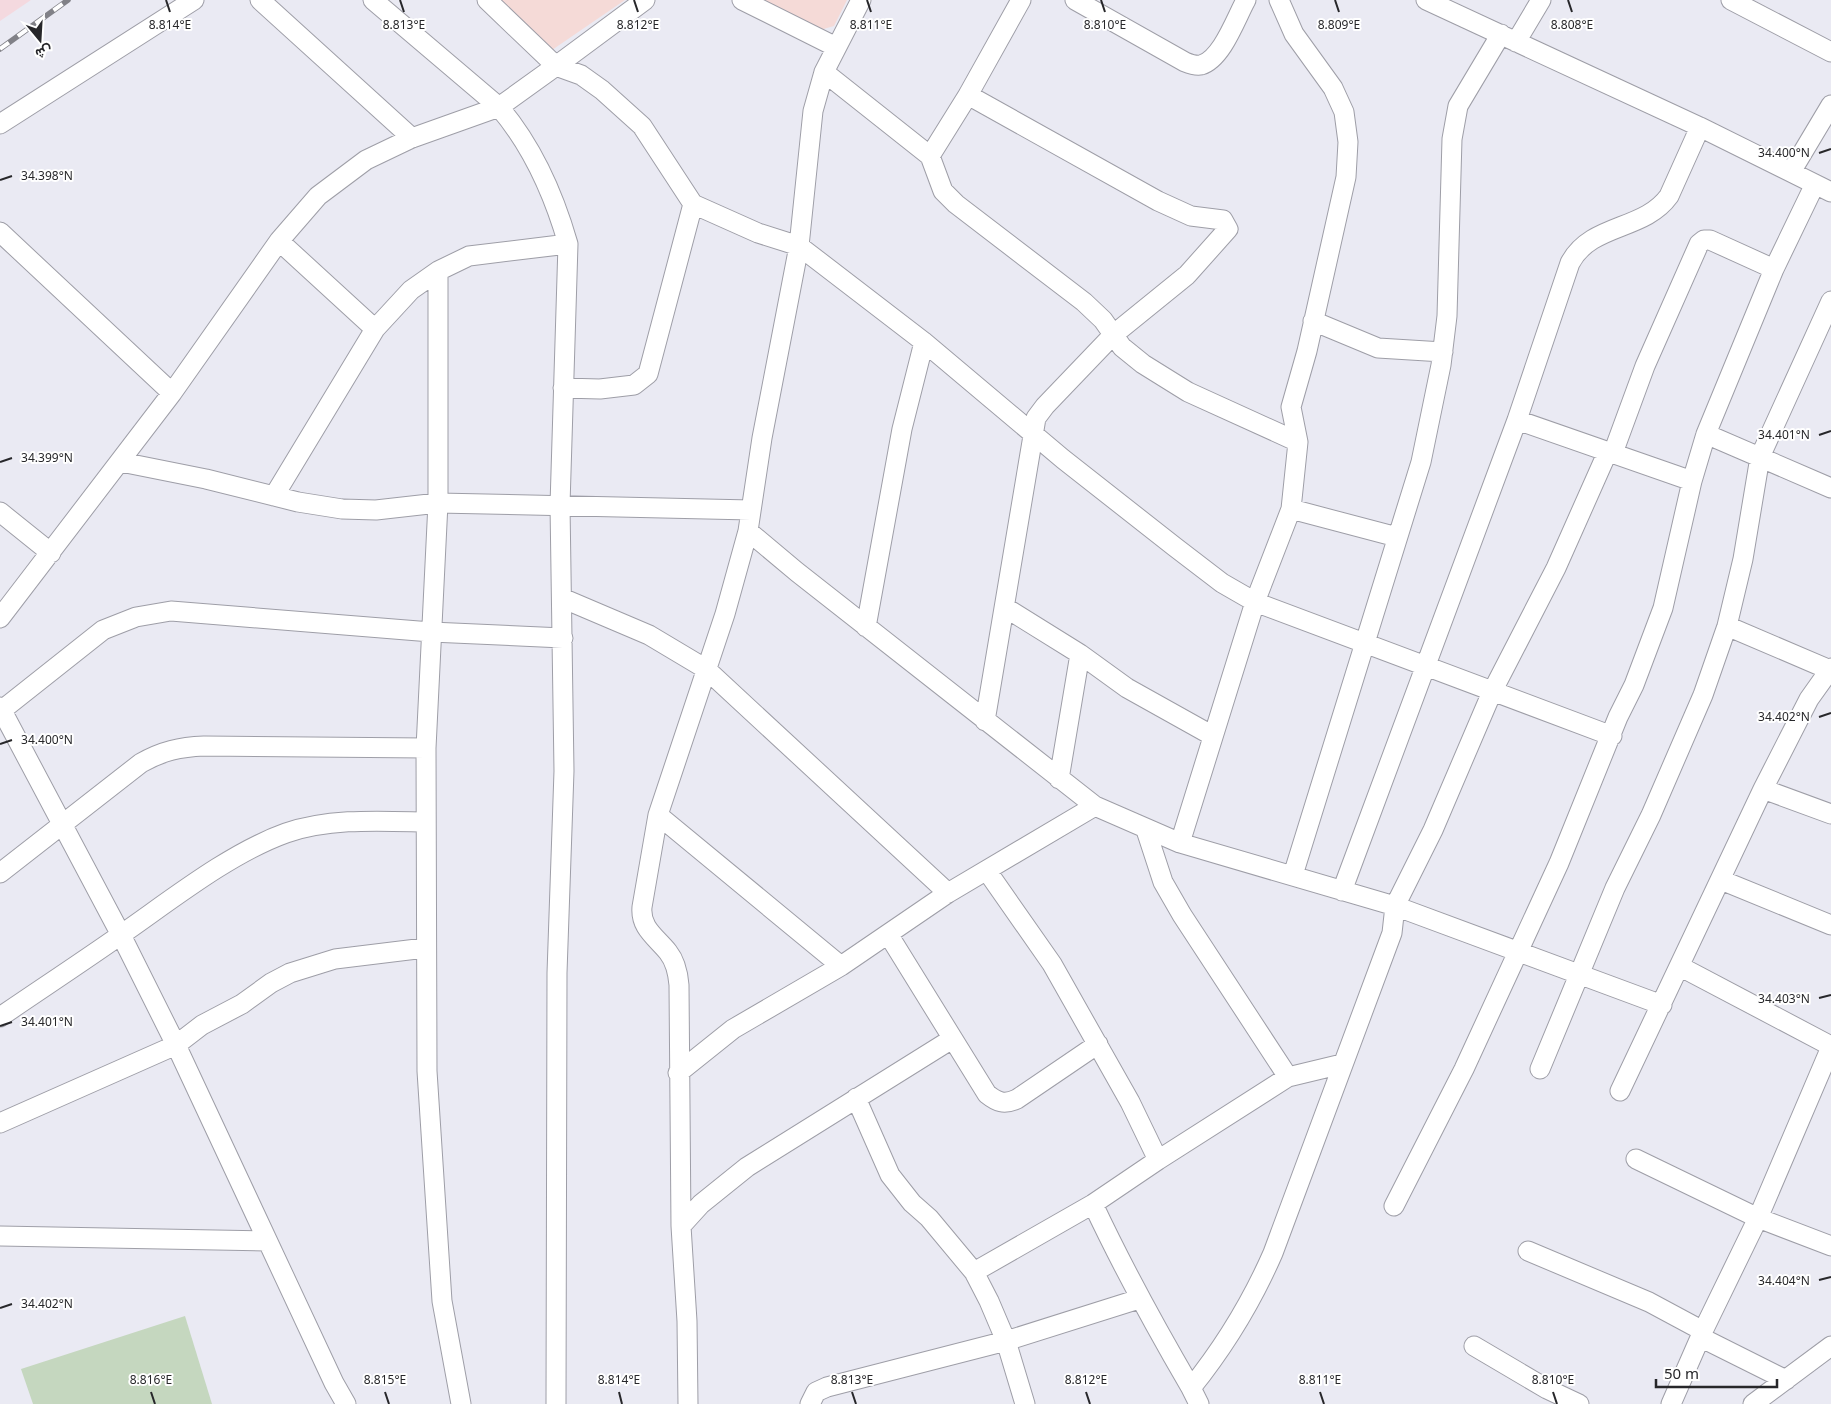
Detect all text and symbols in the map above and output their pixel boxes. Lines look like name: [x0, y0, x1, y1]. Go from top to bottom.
north arrow: [15, 15, 65, 65]
text: 8.814°E: [149, 16, 191, 33]
text: 8.813°E: [383, 16, 425, 33]
text: 8.812°E: [617, 16, 659, 33]
text: 8.811°E: [850, 16, 892, 33]
text: 8.810°E: [1084, 16, 1126, 33]
text: 8.809°E: [1318, 16, 1360, 33]
text: 8.808°E: [1551, 16, 1593, 33]
text: ش: [33, 41, 55, 65]
text: 34.400°N: [1758, 144, 1810, 161]
text: 34.398°N: [21, 167, 73, 184]
text: 34.401°N: [1758, 426, 1810, 443]
text: 34.399°N: [21, 449, 73, 466]
text: 34.402°N: [1758, 708, 1810, 725]
text: 34.400°N: [21, 731, 73, 748]
text: 34.403°N: [1758, 990, 1810, 1007]
text: 34.401°N: [21, 1013, 73, 1030]
text: 34.404°N: [1758, 1272, 1810, 1289]
text: 34.402°N: [21, 1295, 73, 1312]
scale bar: [1656, 1356, 1777, 1388]
text: 50 m: [1664, 1363, 1699, 1383]
text: 8.816°E: [130, 1371, 172, 1388]
text: 8.815°E: [364, 1371, 406, 1388]
text: 8.814°E: [598, 1371, 640, 1388]
text: 8.813°E: [831, 1371, 873, 1388]
text: 8.812°E: [1065, 1371, 1107, 1388]
text: 8.811°E: [1299, 1371, 1341, 1388]
text: 8.810°E: [1532, 1371, 1574, 1388]

